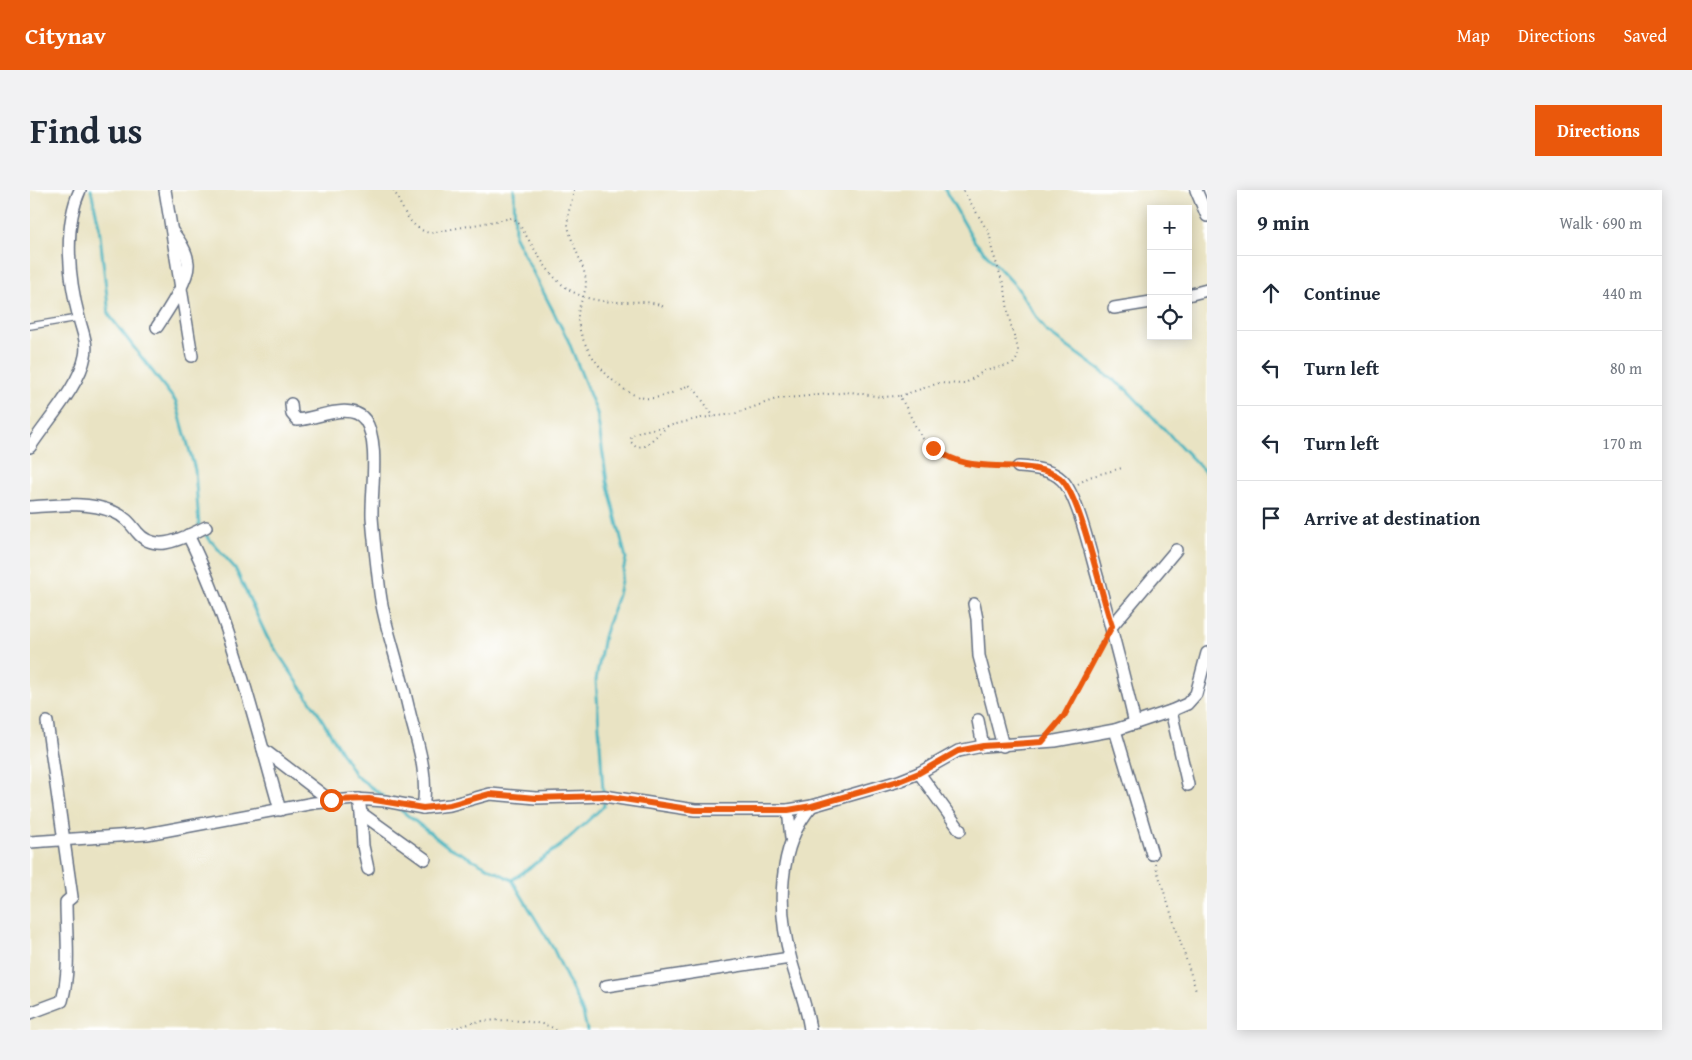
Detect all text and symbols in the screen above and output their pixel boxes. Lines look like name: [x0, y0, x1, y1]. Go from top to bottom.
text: Citynav: [25, 18, 106, 53]
text: Map: [1457, 22, 1490, 49]
text: Directions: [1518, 22, 1595, 49]
text: Saved: [1623, 22, 1667, 49]
text: Find us: [30, 105, 143, 156]
button: Directions: [1535, 105, 1662, 156]
map controls: [1147, 205, 1192, 340]
button: +: [1147, 205, 1192, 250]
text: 9 min: [1257, 207, 1309, 238]
text: Walk · 690 m: [1559, 211, 1642, 235]
button: −: [1147, 250, 1192, 295]
icon: ahead: [1257, 279, 1285, 307]
text: Continue: [1304, 279, 1381, 307]
text: 440 m: [1602, 281, 1642, 305]
button: locate: [1147, 295, 1192, 340]
icon: left: [1257, 354, 1285, 382]
text: Turn left: [1304, 354, 1379, 382]
text: 80 m: [1610, 356, 1642, 380]
icon: left: [1257, 429, 1285, 457]
text: Turn left: [1304, 429, 1379, 457]
text: 170 m: [1602, 431, 1642, 455]
route end: [922, 437, 945, 460]
icon: arrive: [1257, 504, 1285, 532]
text: Arrive at destination: [1304, 504, 1480, 532]
route start: [320, 789, 343, 812]

